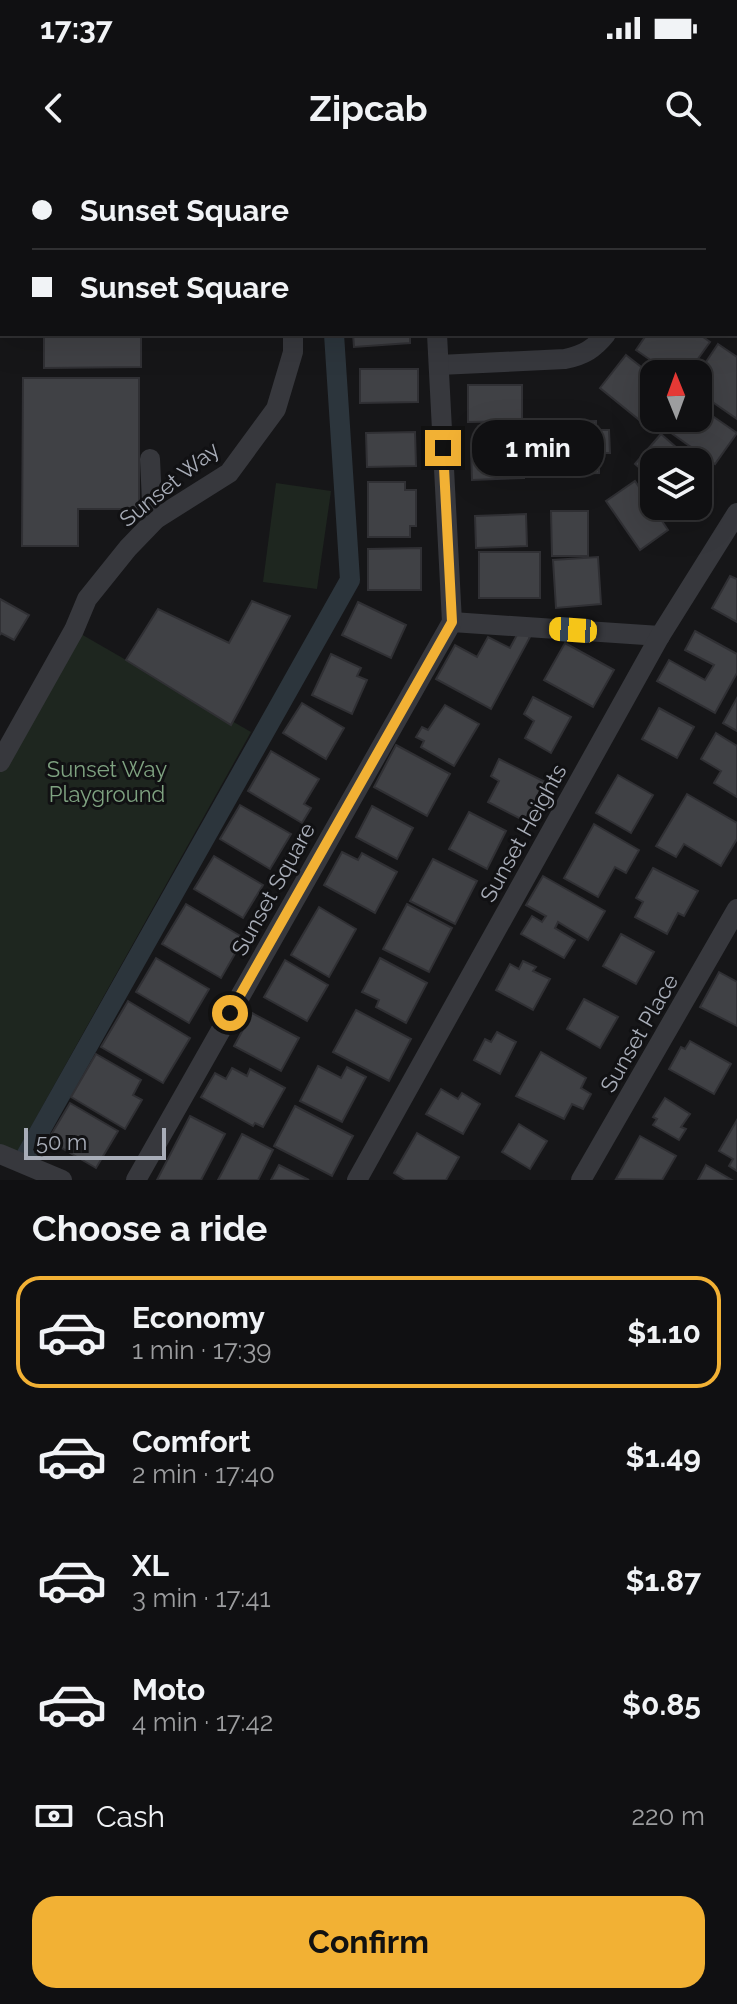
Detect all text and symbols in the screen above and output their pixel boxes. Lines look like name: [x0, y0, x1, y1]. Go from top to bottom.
text: 17:37: [40, 11, 113, 46]
icon: back: [32, 86, 76, 130]
icon: search: [661, 86, 705, 130]
text: Zipcab: [309, 87, 428, 129]
text: Sunset Square: [80, 193, 289, 228]
text: Sunset Square: [80, 270, 289, 305]
north arrow: [640, 360, 712, 432]
map controls: [640, 360, 712, 520]
callout: 1 min: [471, 420, 603, 476]
route end: [425, 430, 461, 466]
text: 1 min: [505, 433, 571, 463]
street label: Sunset Way: [114, 436, 224, 532]
button: layers: [640, 448, 712, 520]
car: [548, 616, 598, 644]
park label: Sunset Way Playground: [47, 756, 167, 807]
street label: Sunset Heights: [474, 759, 572, 907]
street label: Sunset Square: [226, 818, 320, 960]
street label: Sunset Place: [595, 969, 683, 1097]
route start: [212, 995, 248, 1031]
scale bar: [24, 1124, 166, 1160]
text: 50 m: [36, 1129, 87, 1155]
text: Choose a ride: [32, 1207, 267, 1249]
icon: car: [36, 1296, 108, 1368]
text: Economy: [132, 1300, 265, 1335]
text: $1.10: [627, 1315, 701, 1350]
text: 1 min · 17:39: [132, 1335, 272, 1365]
icon: car: [36, 1420, 108, 1492]
text: Comfort: [132, 1424, 251, 1459]
text: $1.49: [626, 1439, 701, 1474]
text: 2 min · 17:40: [132, 1459, 275, 1489]
icon: car: [36, 1544, 108, 1616]
text: XL: [132, 1548, 169, 1583]
text: $1.87: [625, 1563, 701, 1598]
text: 3 min · 17:41: [132, 1583, 271, 1613]
icon: car: [36, 1668, 108, 1740]
text: Moto: [132, 1672, 205, 1707]
text: $0.85: [622, 1687, 701, 1722]
text: 4 min · 17:42: [132, 1707, 273, 1737]
icon: cash: [32, 1794, 76, 1838]
text: Cash: [96, 1799, 165, 1834]
text: 220 m: [631, 1801, 705, 1831]
button: Confirm: [32, 1896, 705, 1988]

